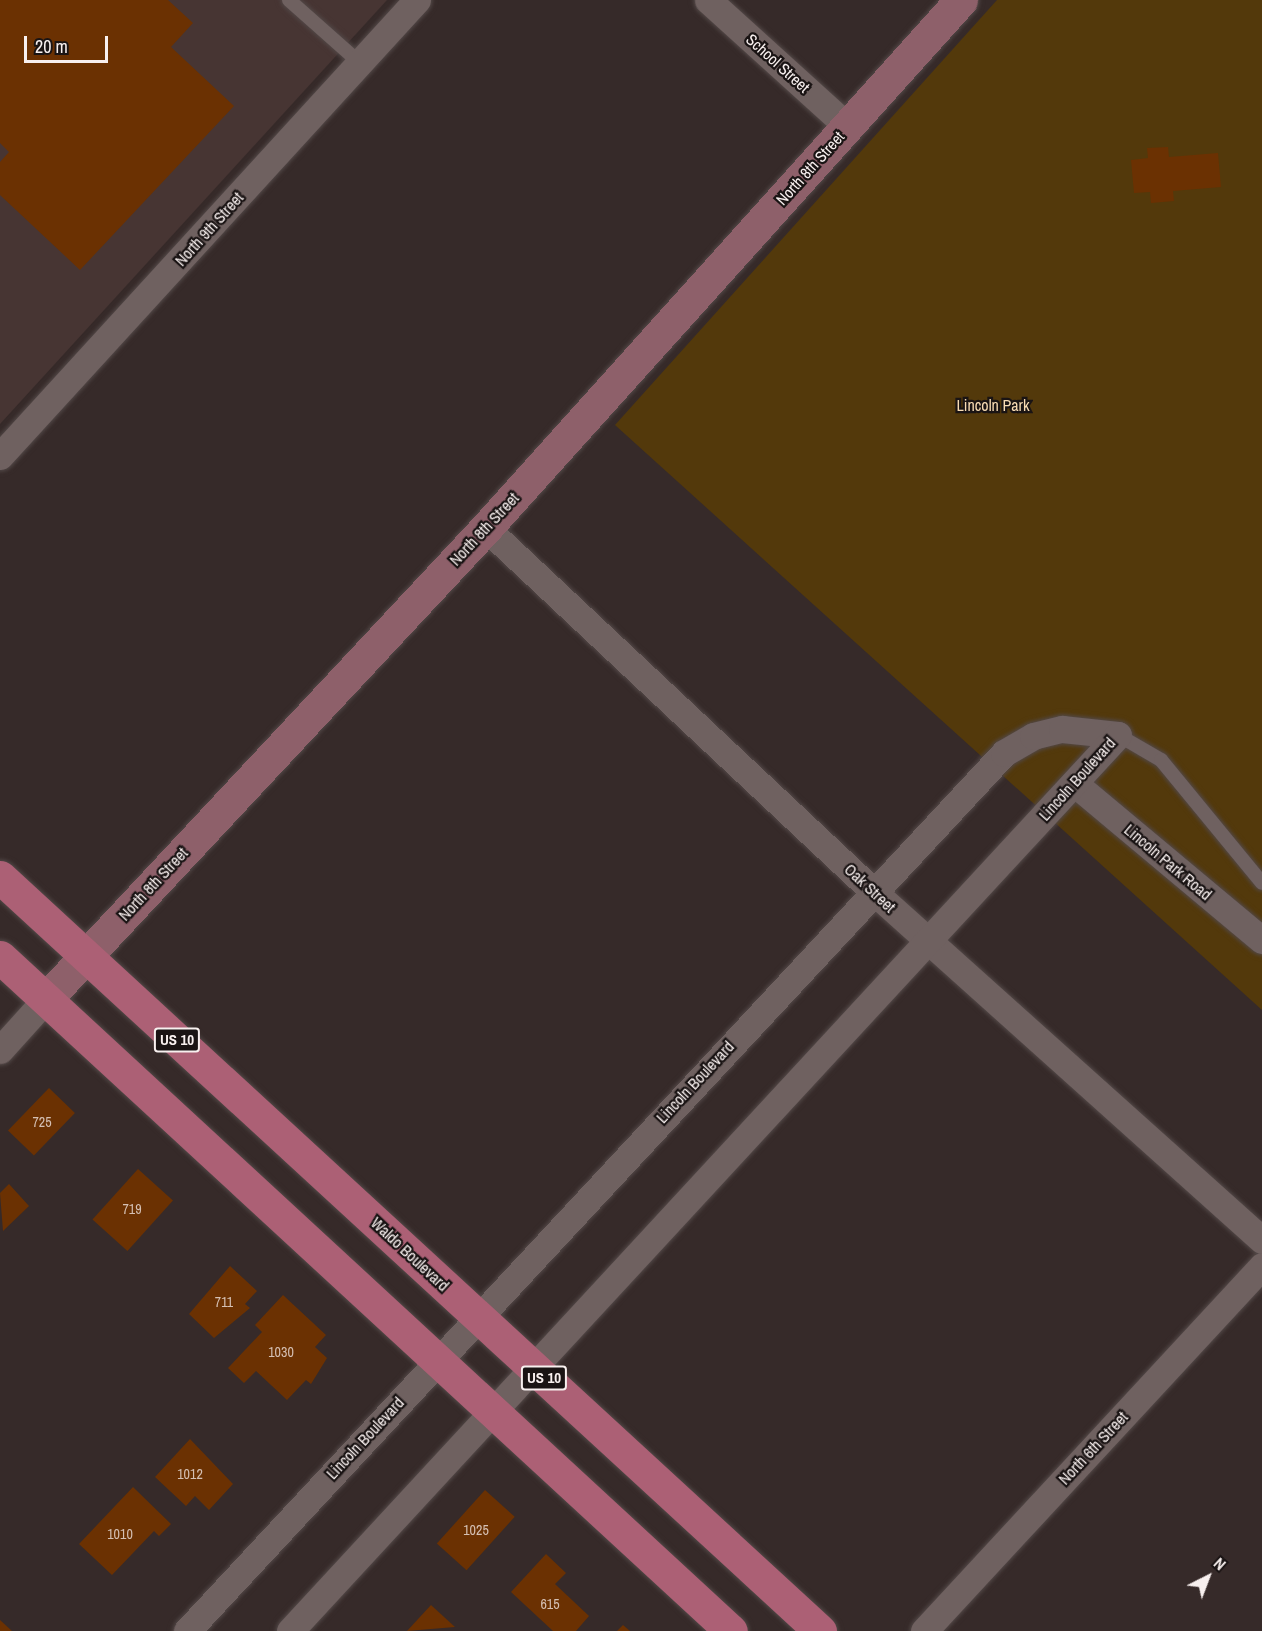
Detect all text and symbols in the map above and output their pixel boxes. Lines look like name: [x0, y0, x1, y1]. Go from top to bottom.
scale bar: [27, 24, 111, 62]
street label: School Street: [742, 30, 814, 96]
text: 20 m: [35, 34, 68, 59]
street label: North 8th Street: [772, 127, 848, 209]
street label: North 9th Street: [171, 188, 247, 270]
park label: Lincoln Park: [957, 395, 1029, 415]
street label: North 8th Street: [445, 489, 523, 569]
street label: Lincoln Boulevard: [1035, 734, 1119, 824]
street label: Lincoln Park Road: [1120, 820, 1216, 904]
street label: North 8th Street: [114, 844, 192, 924]
street label: Oak Street: [841, 860, 899, 916]
road number: US 10: [153, 1028, 201, 1052]
street label: Lincoln Boulevard: [652, 1037, 738, 1127]
house number: 725: [32, 1114, 52, 1130]
house number: 719: [122, 1201, 142, 1217]
street label: Waldo Boulevard: [367, 1213, 453, 1295]
house number: 711: [215, 1294, 233, 1310]
house number: 1030: [268, 1344, 294, 1360]
road number: US 10: [520, 1366, 568, 1390]
street label: Lincoln Boulevard: [322, 1393, 408, 1483]
street label: North 6th Street: [1054, 1408, 1132, 1488]
house number: 1012: [177, 1466, 203, 1482]
house number: 1025: [463, 1522, 489, 1538]
house number: 1010: [107, 1526, 133, 1542]
north arrow: [1178, 1547, 1238, 1607]
text: N: [1209, 1552, 1231, 1575]
house number: 615: [540, 1596, 560, 1612]

